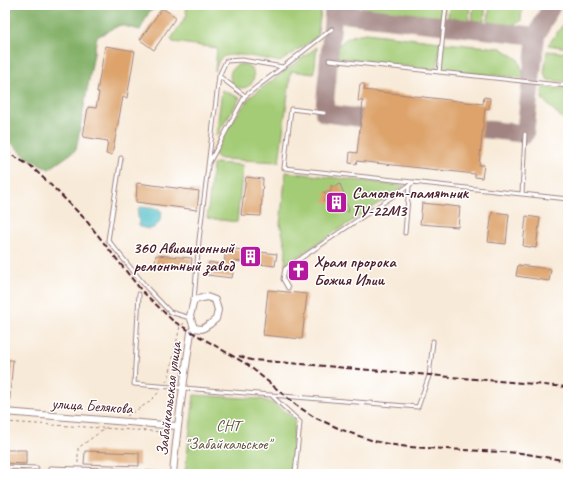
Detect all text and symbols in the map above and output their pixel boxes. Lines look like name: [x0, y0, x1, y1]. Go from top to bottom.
place label: Самолет-памятник ТУ-22М3: [352, 183, 470, 221]
building icon: Самолет-памятник ТУ-22М3: [323, 189, 349, 215]
place label: 360 Авиационный ремонтный завод: [133, 238, 236, 276]
building icon: 360 Авиационный ремонтный завод: [237, 244, 263, 270]
place label: Храм пророка Божия Илии: [314, 252, 398, 290]
church icon: Храм пророка Божия Илии: [285, 258, 311, 284]
street label: Забайкальская улица: [152, 339, 186, 457]
street label: улица Белякова: [50, 393, 134, 419]
park label: СНТ "Забайкальское": [185, 416, 275, 454]

